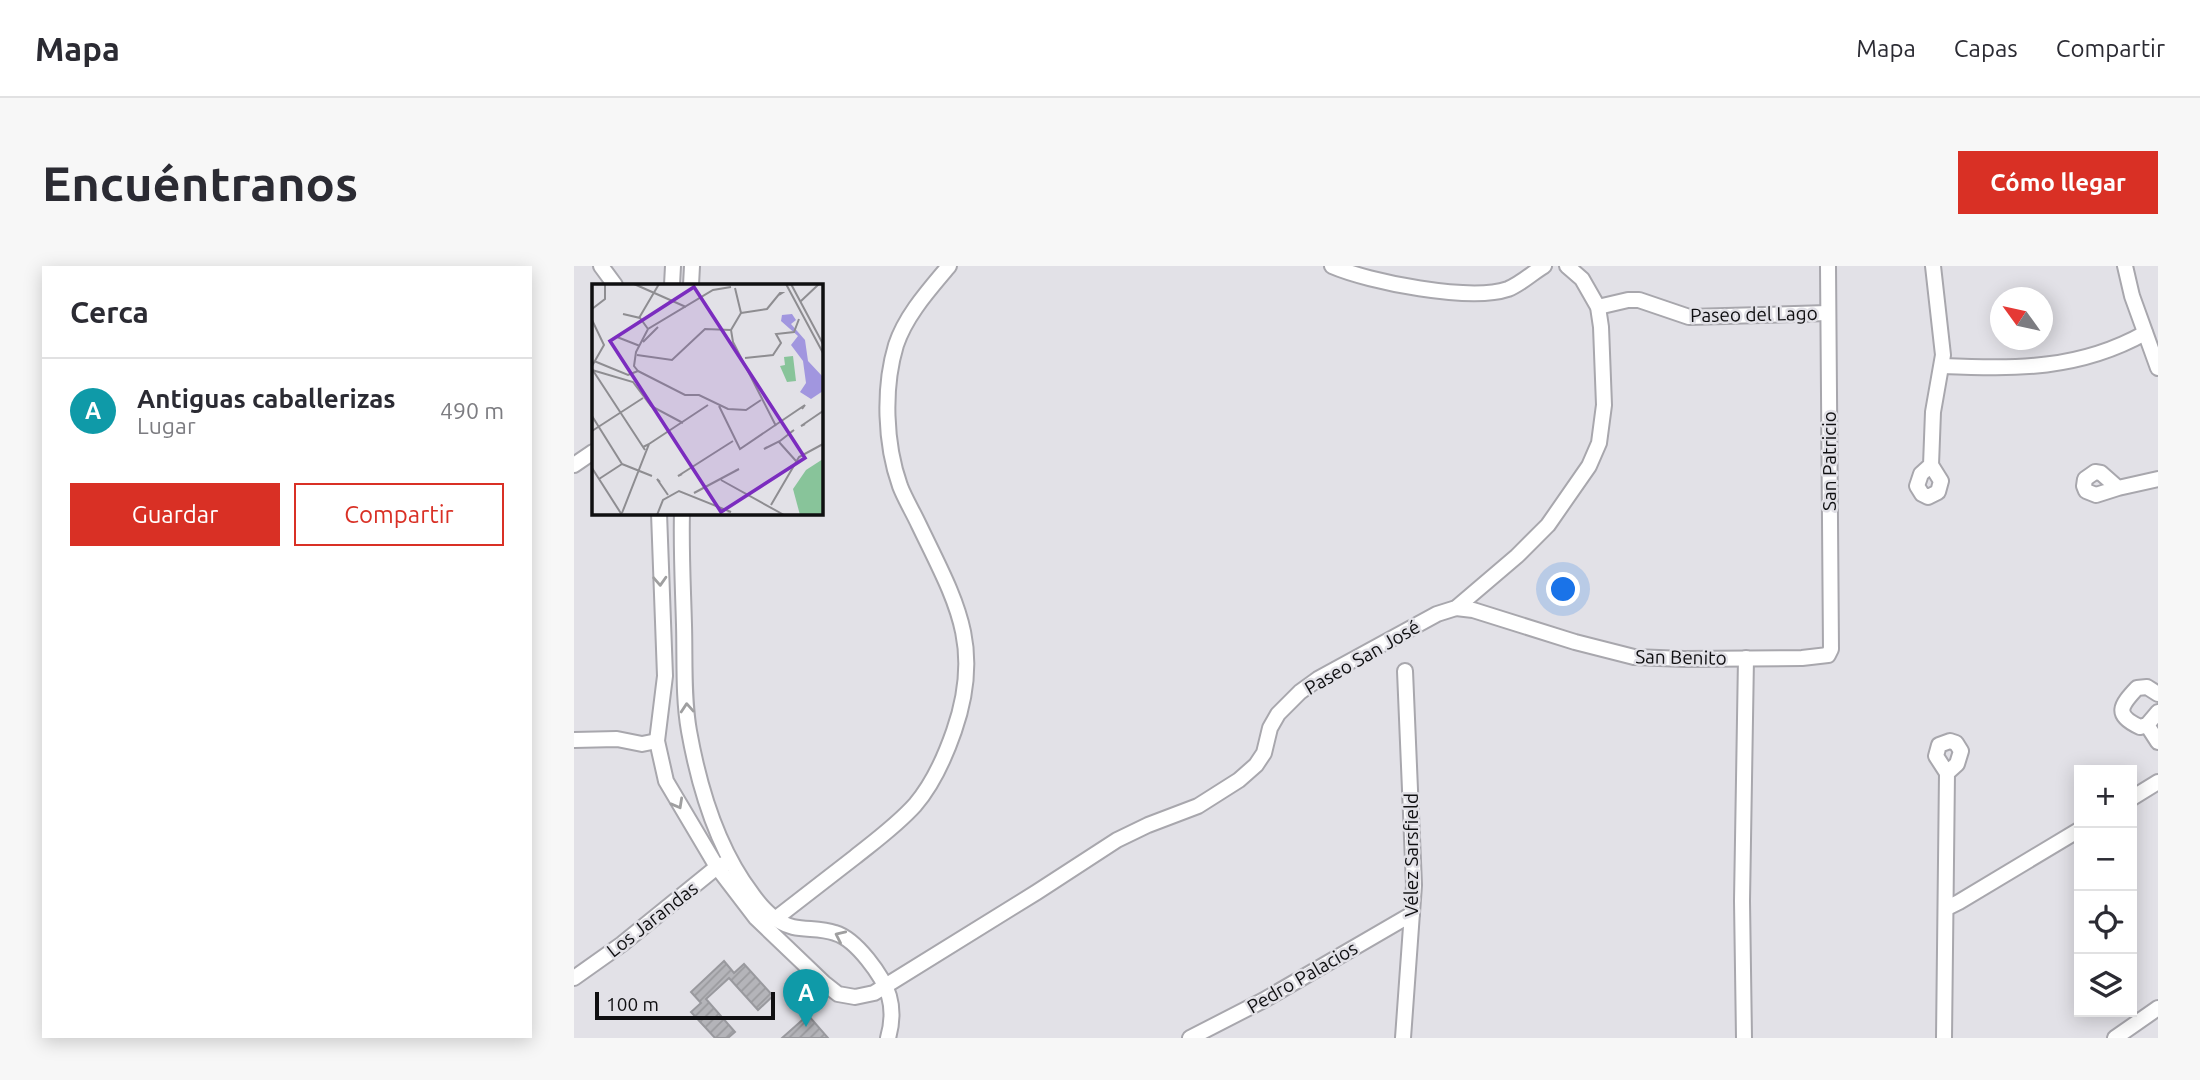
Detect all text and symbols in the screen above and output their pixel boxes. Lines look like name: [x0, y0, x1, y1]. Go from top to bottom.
text: Mapa: [35, 30, 120, 67]
text: Mapa: [1856, 35, 1916, 62]
text: Capas: [1954, 35, 2018, 62]
text: Compartir: [2056, 35, 2165, 62]
button: Cómo llegar: [1958, 151, 2158, 214]
text: Encuéntranos: [42, 155, 358, 210]
inset map: [592, 284, 822, 514]
north arrow: [1990, 287, 2053, 350]
text: Cerca: [70, 295, 149, 329]
street label: Paseo del Lago: [1690, 302, 1818, 326]
text: Antiguas caballerizas: [137, 384, 396, 413]
text: A: [85, 398, 101, 423]
text: 490 m: [440, 398, 504, 423]
street label: San Patricio: [1818, 411, 1840, 511]
text: Lugar: [137, 413, 196, 438]
button: Guardar: [70, 483, 280, 546]
button: Compartir: [294, 483, 504, 546]
your location: [1546, 572, 1580, 606]
one-way arrow: [653, 576, 668, 587]
street label: Paseo San José: [1301, 615, 1423, 699]
street label: San Benito: [1635, 645, 1727, 669]
one-way arrow: [680, 703, 695, 714]
map controls: [2074, 765, 2137, 1017]
button: +: [2074, 765, 2137, 828]
street label: Vélez Sarsfield: [1400, 793, 1422, 917]
one-way arrow: [670, 796, 683, 809]
button: −: [2074, 828, 2137, 891]
street label: Los Jarandas: [602, 877, 702, 961]
button: locate: [2074, 891, 2137, 954]
one-way arrow: [835, 930, 847, 944]
street label: Pedro Palacios: [1243, 937, 1361, 1017]
button: layers: [2074, 954, 2137, 1017]
pin: A: [783, 969, 829, 1027]
scale bar: [595, 989, 775, 1021]
text: 100 m: [606, 993, 659, 1015]

